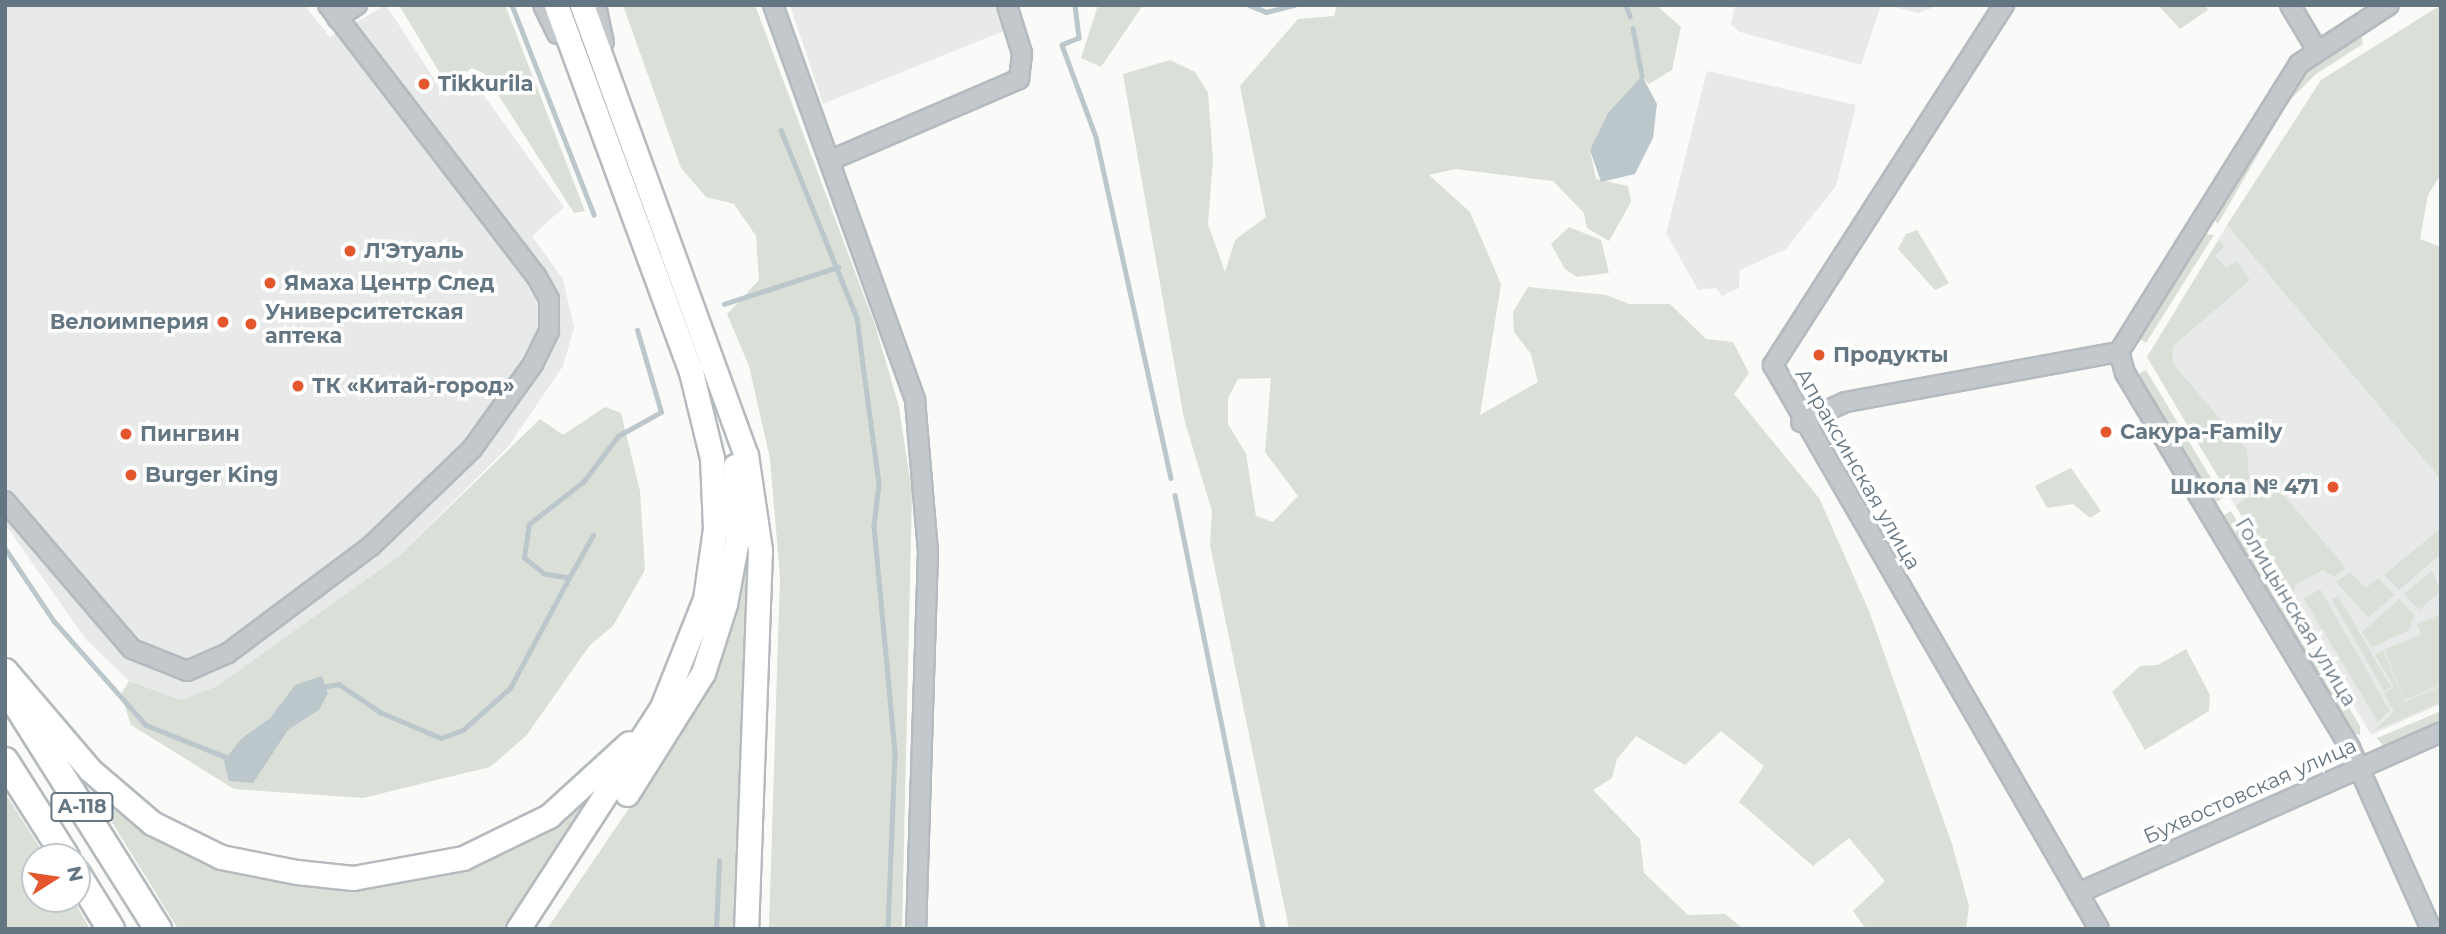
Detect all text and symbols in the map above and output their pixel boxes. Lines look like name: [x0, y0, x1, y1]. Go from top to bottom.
place label: Tikkurila: [438, 71, 534, 97]
marker: Tikkurila: [416, 76, 432, 92]
place label: Л'Этуаль: [364, 238, 464, 264]
marker: Л'Этуаль: [342, 243, 358, 259]
place label: Ямаха Центр След: [284, 270, 494, 296]
marker: Ямаха Центр След: [262, 275, 278, 291]
place label: Университетская аптека: [265, 299, 464, 349]
place label: Велоимперия: [50, 309, 209, 335]
marker: Велоимперия: [215, 314, 231, 330]
marker: Университетская аптека: [243, 316, 259, 332]
place label: Продукты: [1833, 342, 1948, 368]
marker: Продукты: [1811, 347, 1827, 363]
street label: Апраксинская улица: [1790, 364, 1926, 574]
place label: ТК «Китай-город»: [312, 373, 515, 399]
marker: ТК «Китай-город»: [290, 378, 306, 394]
place label: Сакура-Family: [2120, 419, 2282, 445]
place label: Пингвин: [140, 421, 240, 447]
marker: Сакура-Family: [2098, 424, 2114, 440]
marker: Пингвин: [118, 426, 134, 442]
place label: Burger King: [145, 462, 278, 488]
marker: Burger King: [123, 467, 139, 483]
place label: Школа № 471: [2170, 474, 2319, 500]
marker: Школа № 471: [2325, 479, 2341, 495]
street label: Голицынская улица: [2230, 513, 2362, 711]
street label: Бухвостовская улица: [2140, 733, 2360, 849]
road number: А-118: [49, 792, 115, 822]
north arrow: [21, 843, 91, 913]
text: N: [62, 864, 88, 884]

